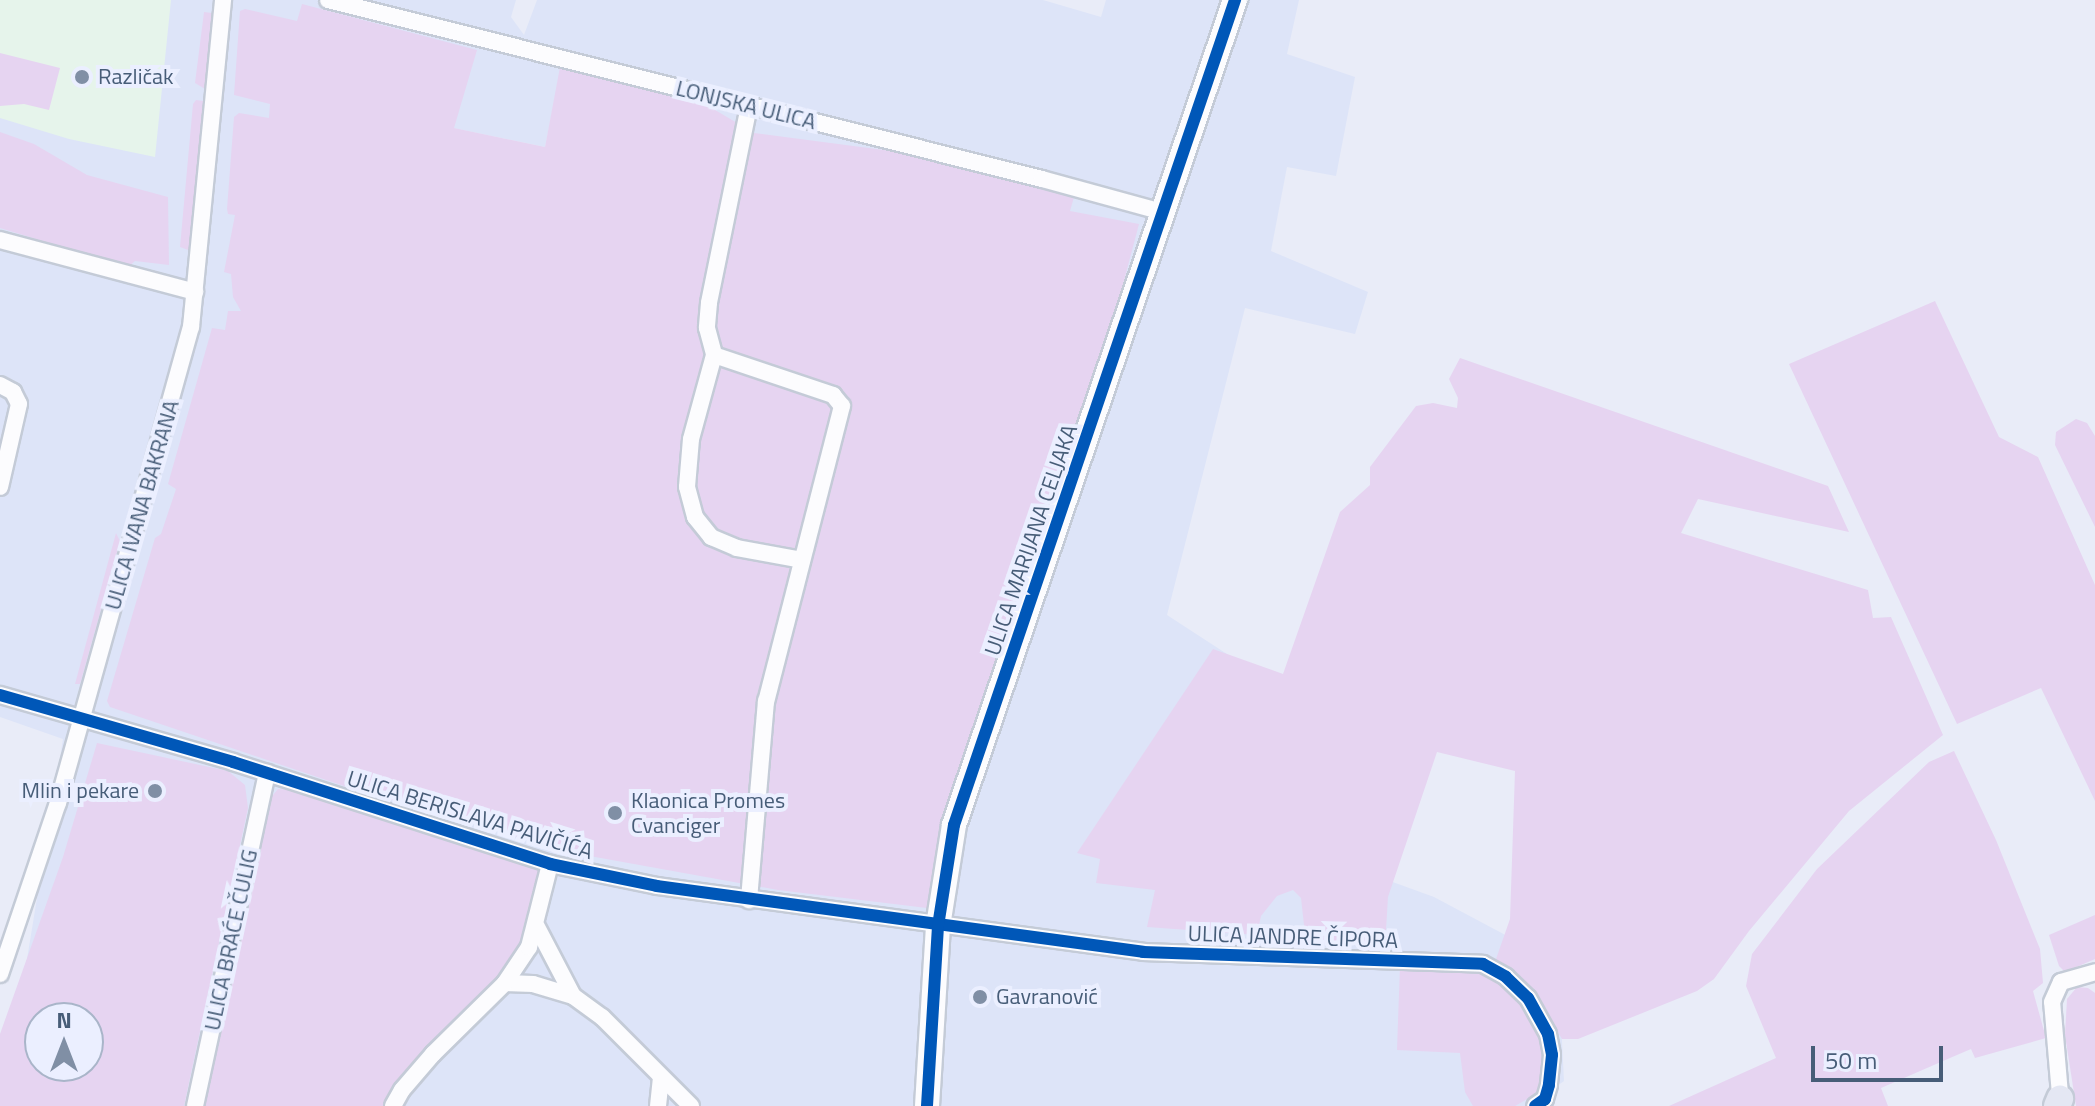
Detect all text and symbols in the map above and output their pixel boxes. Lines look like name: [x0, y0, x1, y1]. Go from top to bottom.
place label: Različak: [98, 64, 174, 90]
marker: Različak: [73, 68, 91, 86]
street label: LONJSKA ULICA: [673, 75, 819, 135]
street label: ULICA IVANA BAKRANA: [99, 397, 185, 613]
street label: ULICA MARIJANA CELJAKA: [979, 421, 1083, 659]
street label: ULICA BERISLAVA PAVIČIĆA: [344, 765, 596, 865]
place label: Mlin i pekare: [22, 778, 139, 804]
marker: Mlin i pekare: [146, 782, 164, 800]
place label: Klaonica Promes Cvanciger: [631, 787, 785, 838]
marker: Klaonica Promes Cvanciger: [606, 804, 624, 822]
street label: ULICA BRAĆE ČULIG: [199, 847, 263, 1033]
street label: ULICA JANDRE ČIPORA: [1187, 920, 1399, 954]
place label: Gavranović: [996, 984, 1098, 1010]
marker: Gavranović: [971, 988, 989, 1006]
north arrow: [24, 1002, 104, 1082]
text: N: [56, 1003, 72, 1037]
scale bar: [1815, 1030, 1947, 1080]
text: 50 m: [1825, 1042, 1877, 1078]

